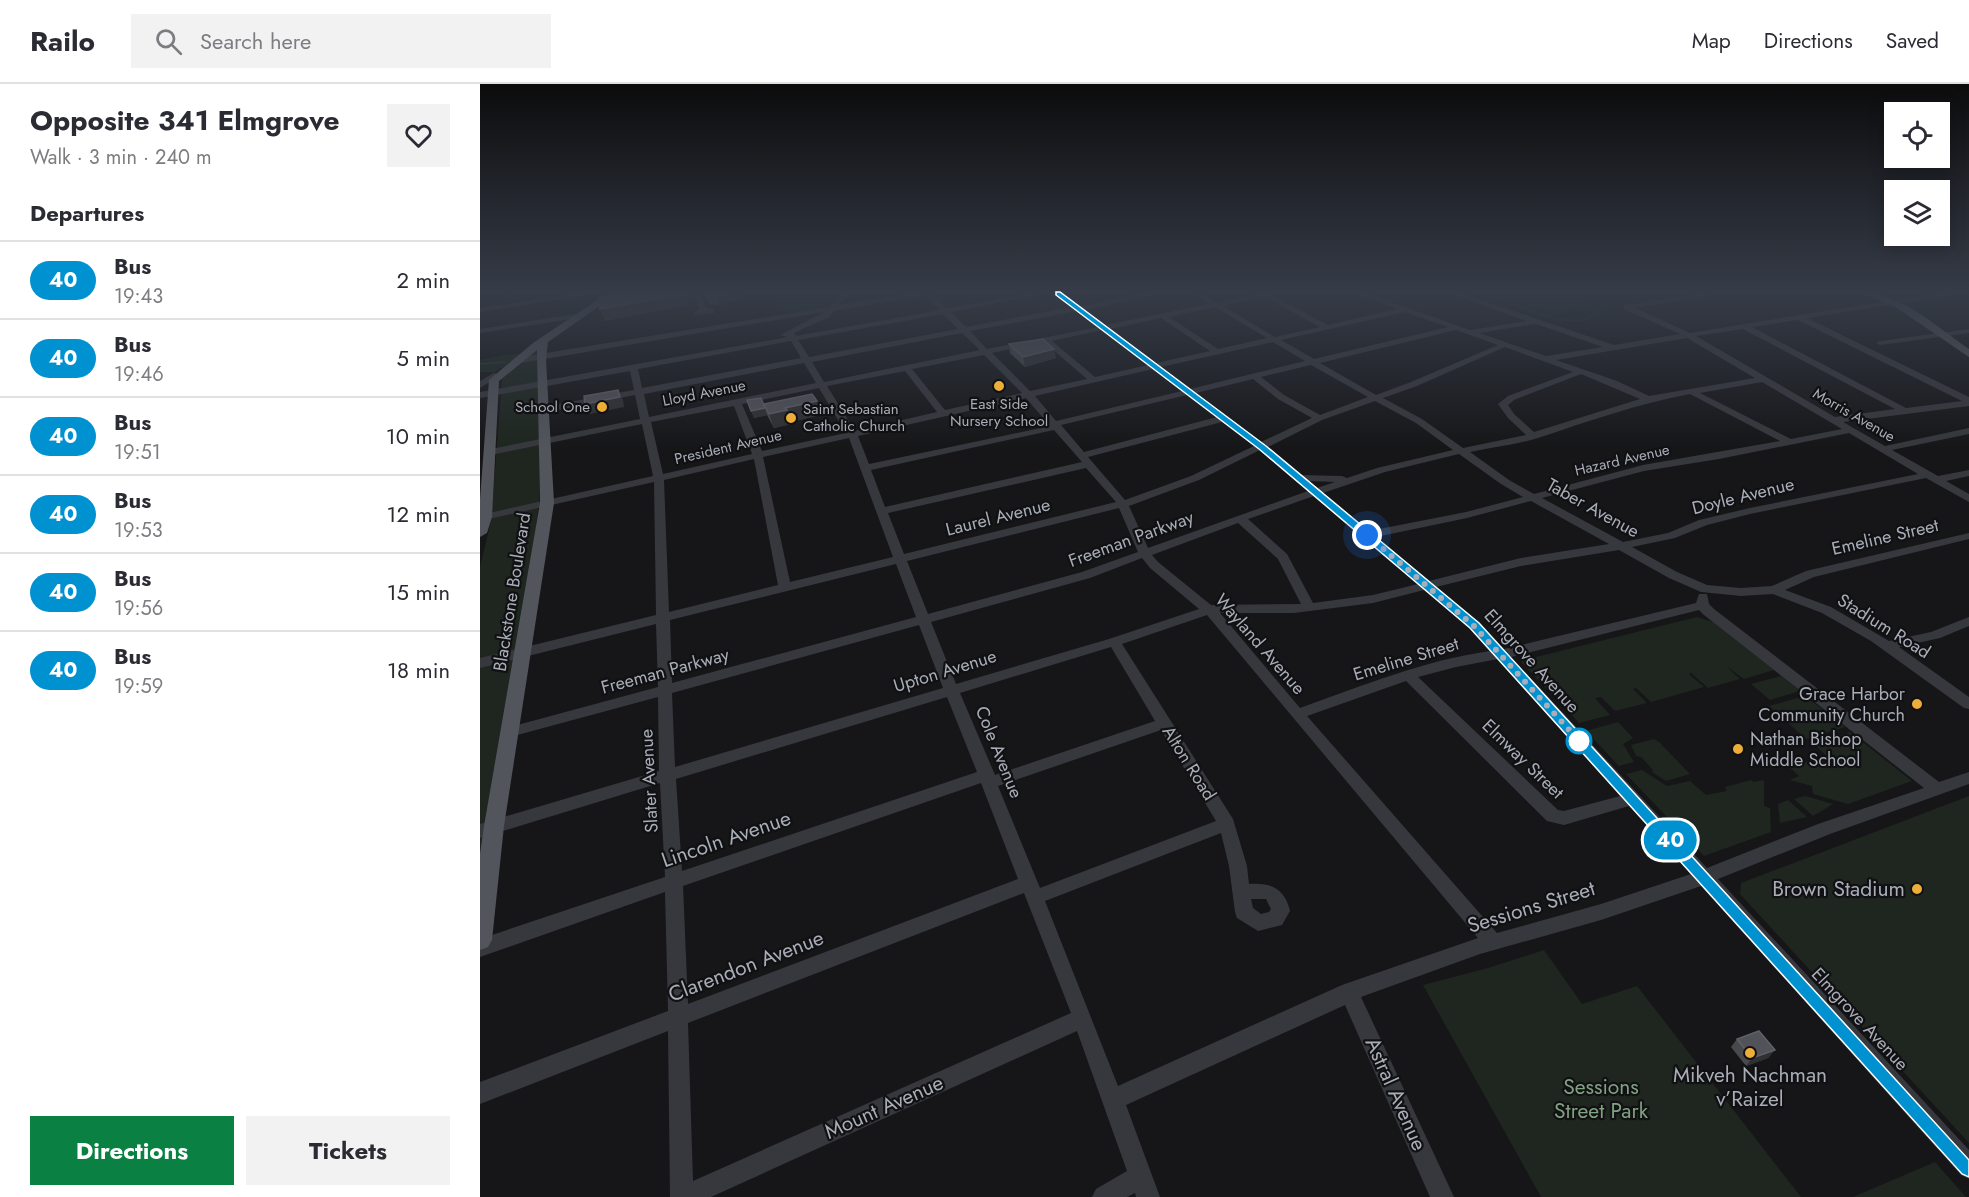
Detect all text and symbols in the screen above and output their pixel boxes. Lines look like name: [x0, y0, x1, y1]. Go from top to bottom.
search box: [131, 14, 551, 68]
text: Railo: [30, 21, 95, 62]
icon: search: [152, 25, 185, 58]
text: Search here: [200, 25, 311, 57]
text: Map: [1692, 26, 1731, 56]
text: Directions: [1764, 26, 1853, 56]
text: Saved: [1886, 26, 1939, 56]
text: Opposite 341 Elmgrove: [30, 100, 340, 141]
map controls: [1884, 102, 1950, 246]
button: locate: [1884, 102, 1950, 168]
button: heart: [387, 104, 450, 167]
text: Walk · 3 min · 240 m: [30, 143, 212, 172]
button: layers: [1884, 180, 1950, 246]
text: Departures: [30, 197, 144, 229]
text: Bus: [114, 250, 151, 282]
text: 2 min: [396, 264, 450, 296]
text: 40: [49, 265, 77, 295]
text: 19:43: [114, 282, 163, 311]
text: Bus: [114, 328, 151, 360]
text: 5 min: [397, 342, 450, 374]
text: 40: [49, 343, 77, 373]
text: 19:46: [114, 360, 164, 389]
street label: Lloyd Avenue: [660, 374, 748, 412]
marker: East Side Nursery School: [992, 379, 1006, 393]
street label: Morris Avenue: [1809, 383, 1899, 448]
place label: East Side Nursery School: [950, 393, 1048, 432]
place label: School One: [515, 396, 590, 418]
place label: Saint Sebastian Catholic Church: [803, 398, 905, 437]
marker: School One: [595, 400, 609, 414]
text: Bus: [114, 406, 151, 438]
marker: Saint Sebastian Catholic Church: [784, 411, 798, 425]
text: 10 min: [386, 420, 450, 452]
text: 40: [49, 421, 77, 451]
street label: President Avenue: [672, 424, 784, 470]
text: 19:51: [114, 438, 161, 467]
street label: Hazard Avenue: [1572, 438, 1672, 482]
street label: Doyle Avenue: [1689, 471, 1797, 521]
street label: Taber Avenue: [1542, 472, 1644, 544]
text: Bus: [114, 484, 151, 516]
street label: Laurel Avenue: [943, 491, 1053, 543]
text: 12 min: [387, 498, 450, 530]
text: 40: [49, 499, 77, 529]
street label: Freeman Parkway: [1065, 504, 1197, 574]
street label: Blackstone Boulevard: [487, 511, 537, 673]
street label: Emeline Street: [1829, 512, 1942, 562]
text: 19:53: [114, 516, 163, 545]
your location: [1352, 520, 1382, 550]
text: Bus: [114, 562, 151, 594]
text: 15 min: [387, 576, 450, 608]
text: 40: [49, 577, 77, 607]
street label: Stadium Road: [1832, 587, 1936, 665]
street label: Wayland Avenue: [1209, 588, 1311, 700]
text: 19:56: [114, 594, 163, 623]
street label: Elmgrove Avenue: [1478, 603, 1586, 719]
street label: Emeline Street: [1350, 630, 1463, 687]
text: Bus: [114, 640, 151, 672]
street label: Freeman Parkway: [598, 641, 732, 701]
street label: Upton Avenue: [890, 643, 1000, 699]
text: 18 min: [387, 654, 450, 686]
text: 40: [49, 655, 77, 685]
text: 19:59: [114, 672, 163, 701]
place label: Grace Harbor Community Church: [1758, 681, 1906, 728]
marker: Grace Harbor Community Church: [1910, 697, 1924, 711]
street label: Cole Avenue: [969, 702, 1029, 802]
street label: Elmway Street: [1476, 713, 1570, 805]
street label: Alton Road: [1156, 721, 1222, 805]
place label: Nathan Bishop Middle School: [1750, 726, 1861, 773]
street label: Slater Avenue: [633, 728, 665, 834]
unlabelled marker: [1566, 728, 1592, 754]
marker: Nathan Bishop Middle School: [1731, 742, 1745, 756]
street label: Lincoln Avenue: [657, 803, 795, 875]
line badge: 40: [1643, 820, 1697, 860]
text: 40: [1656, 825, 1684, 855]
street label: Sessions Street: [1463, 873, 1599, 941]
place label: Brown Stadium: [1772, 874, 1905, 904]
marker: Brown Stadium: [1910, 882, 1924, 896]
street label: Clarendon Avenue: [664, 923, 828, 1009]
street label: Elmgrove Avenue: [1805, 962, 1915, 1076]
street label: Astral Avenue: [1358, 1033, 1434, 1156]
marker: Mikveh Nachman v’Raizel: [1743, 1046, 1757, 1060]
place label: Mikveh Nachman v’Raizel: [1673, 1060, 1827, 1114]
street label: Mount Avenue: [820, 1067, 948, 1147]
park label: Sessions Street Park: [1554, 1072, 1649, 1126]
button: Directions: [30, 1116, 234, 1185]
button: Tickets: [246, 1116, 450, 1185]

